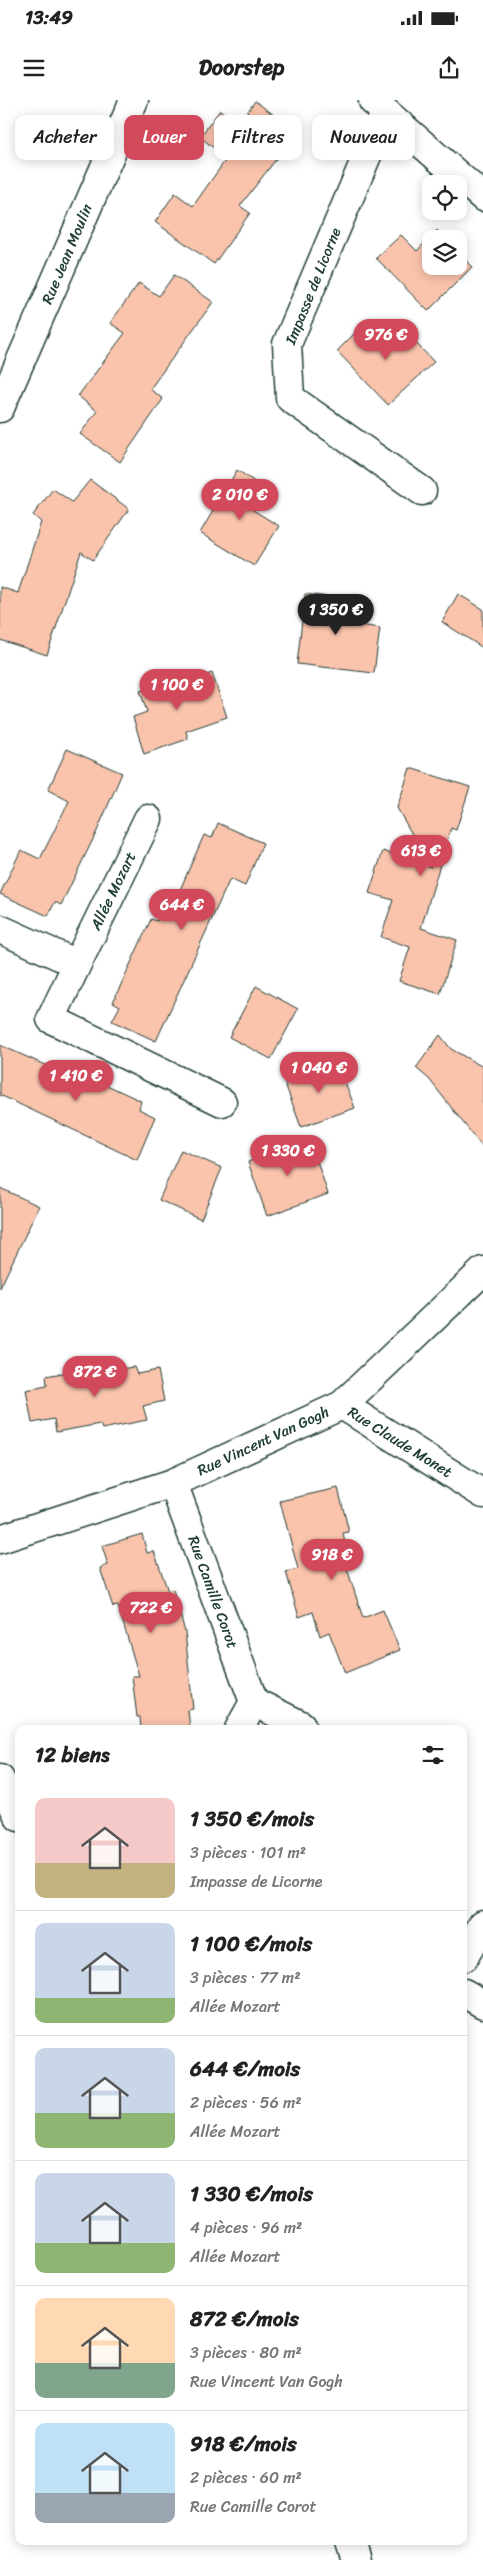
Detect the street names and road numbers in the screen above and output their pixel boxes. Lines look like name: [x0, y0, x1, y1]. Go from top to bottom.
street label: Rue Jean Moulin: [34, 200, 100, 308]
street label: Impasse de Licorne: [277, 224, 348, 349]
street label: Allée Mozart: [82, 847, 143, 936]
street label: Rue Vincent Van Gogh: [193, 1399, 334, 1483]
street label: Rue Claude Monet: [342, 1399, 458, 1485]
street label: Rue Camille Corot: [181, 1532, 246, 1653]

